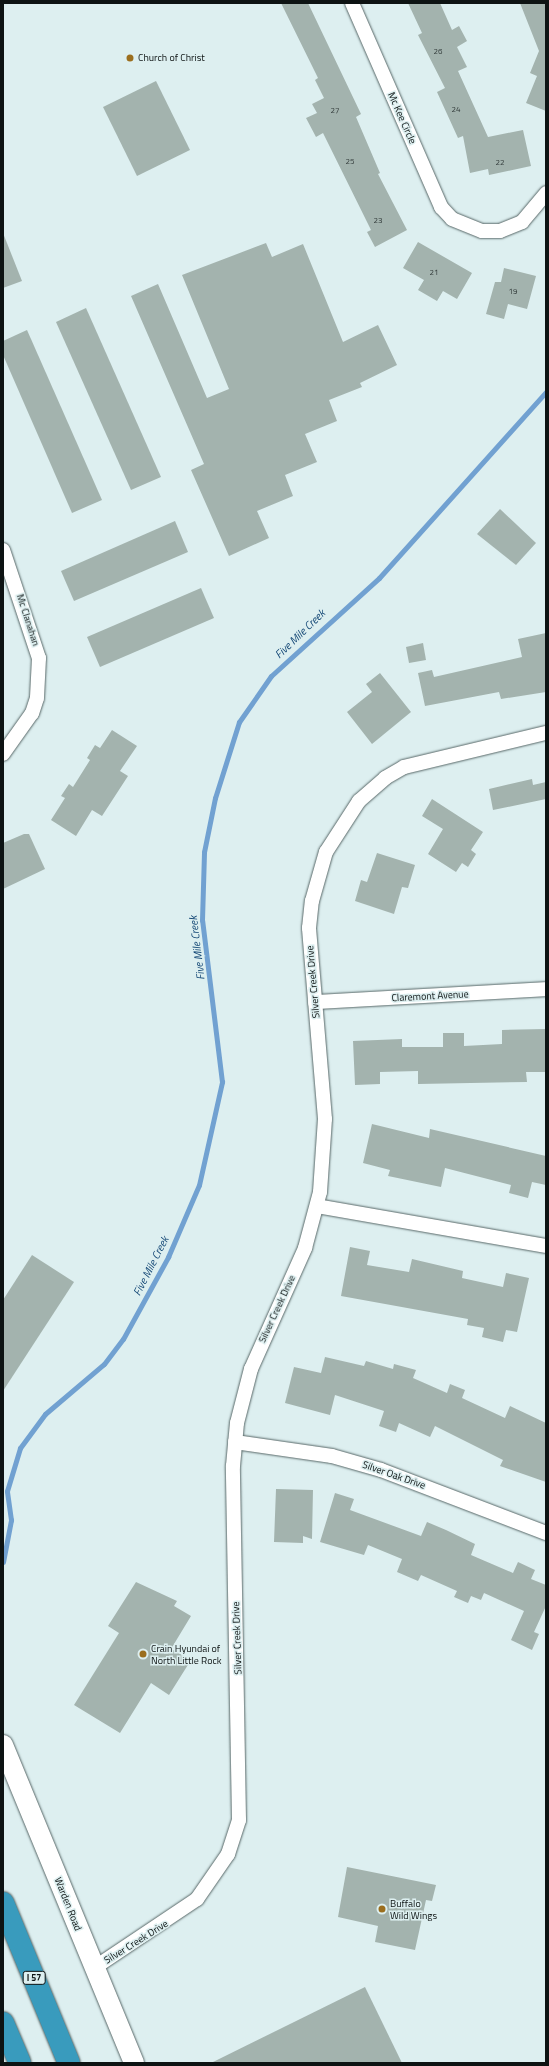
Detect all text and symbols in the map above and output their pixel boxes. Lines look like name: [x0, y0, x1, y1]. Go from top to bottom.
house number: 26: [434, 47, 442, 57]
place label: Church of Christ: [138, 52, 205, 64]
marker: Church of Christ: [125, 53, 135, 63]
street label: Mc Kee Circle: [385, 90, 419, 146]
house number: 24: [452, 105, 460, 115]
house number: 27: [331, 106, 339, 116]
house number: 25: [346, 157, 354, 167]
house number: 22: [496, 158, 504, 168]
house number: 23: [374, 216, 382, 226]
house number: 21: [430, 268, 438, 278]
house number: 19: [509, 287, 517, 297]
street label: Mc Clanahan: [14, 593, 42, 647]
water label: Five Mile Creek: [272, 607, 328, 661]
water label: Five Mile Creek: [187, 915, 207, 981]
street label: Silver Creek Drive: [304, 945, 322, 1019]
street label: Claremont Avenue: [391, 988, 469, 1004]
water label: Five Mile Creek: [130, 1234, 172, 1298]
street label: Silver Creek Drive: [256, 1273, 298, 1345]
street label: Silver Oak Drive: [361, 1459, 427, 1491]
street label: Silver Creek Drive: [230, 1601, 244, 1675]
place label: Crain Hyundai of North Little Rock: [151, 1642, 222, 1666]
marker: Crain Hyundai of North Little Rock: [138, 1649, 148, 1659]
street label: Warden Road: [52, 1876, 84, 1932]
place label: Buffalo Wild Wings: [390, 1897, 437, 1920]
marker: Buffalo Wild Wings: [377, 1904, 387, 1914]
street label: Silver Creek Drive: [102, 1918, 170, 1966]
road number: I 57: [22, 1971, 46, 1985]

